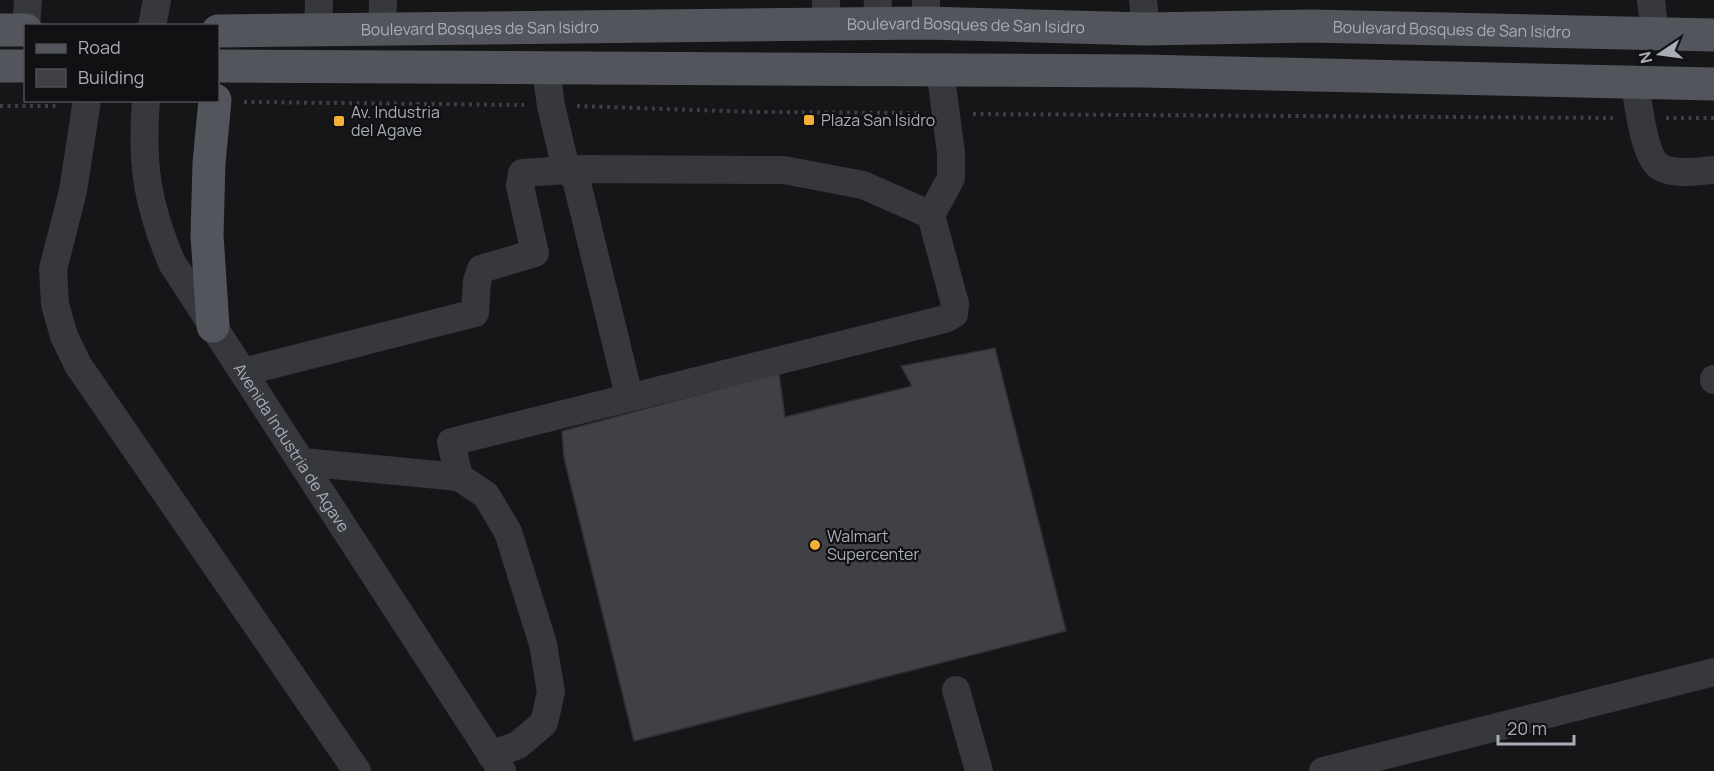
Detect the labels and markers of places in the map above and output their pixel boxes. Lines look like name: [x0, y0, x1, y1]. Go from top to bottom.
place label: Av. Industria del Agave: [351, 101, 440, 141]
place label: Plaza San Isidro: [821, 109, 935, 131]
marker: Plaza San Isidro: [802, 113, 816, 127]
marker: Av. Industria del Agave: [332, 114, 346, 128]
place label: Walmart Supercenter: [827, 525, 919, 565]
marker: Walmart Supercenter: [808, 538, 822, 552]

